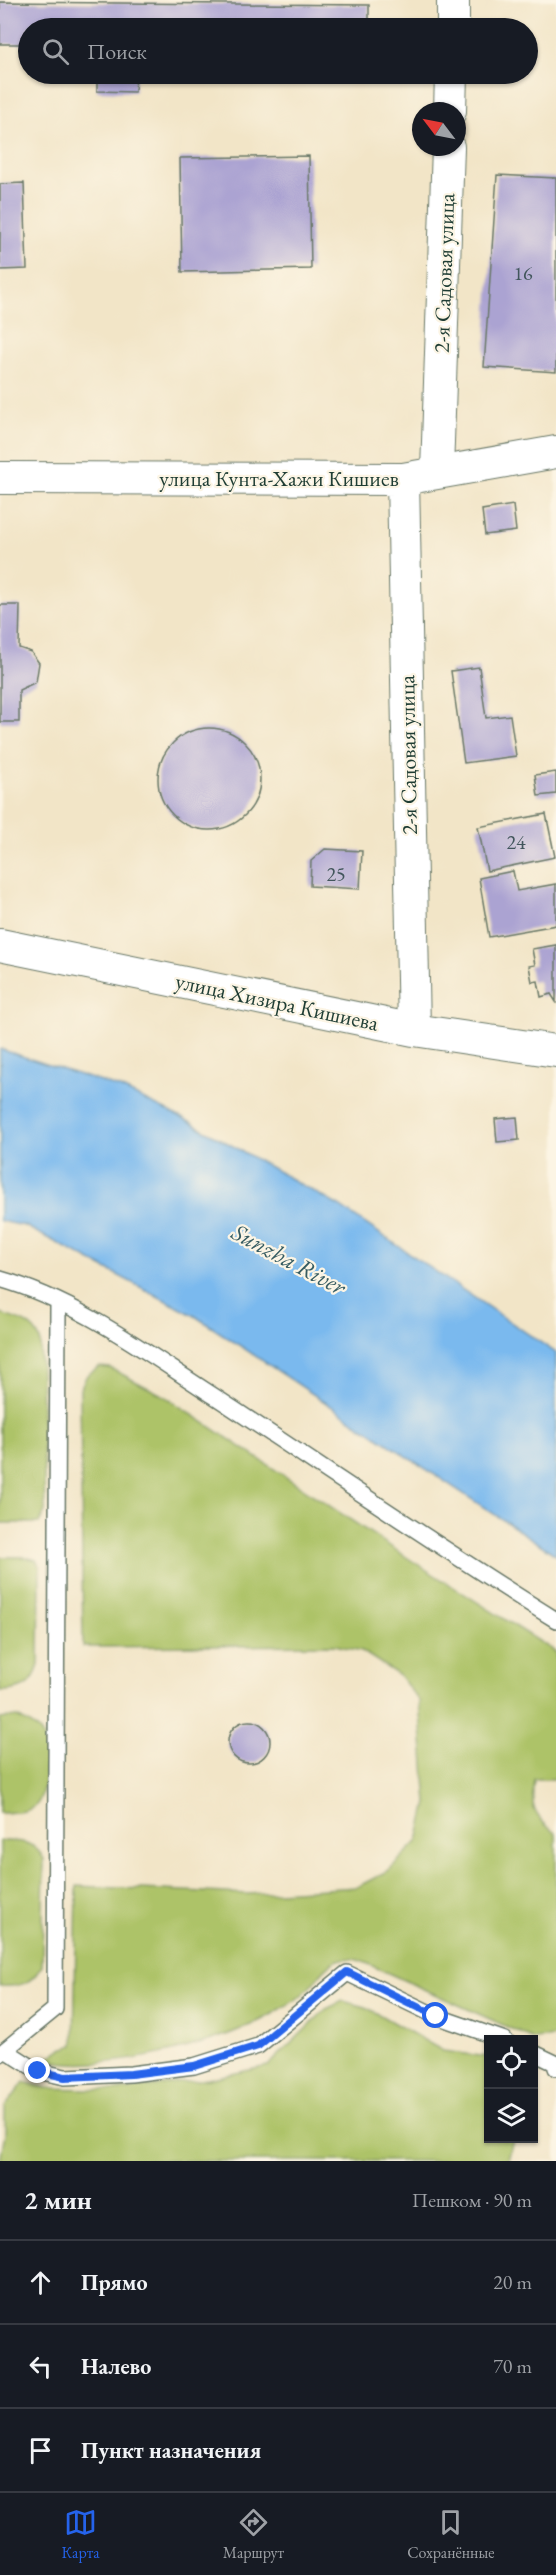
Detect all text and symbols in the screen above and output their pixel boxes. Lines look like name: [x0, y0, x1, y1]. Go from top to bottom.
search box: [18, 18, 538, 84]
icon: search: [39, 35, 72, 68]
text: Поиск: [87, 37, 147, 66]
north arrow: [412, 102, 466, 156]
street label: 2-я Садовая улица: [427, 192, 461, 353]
house number: 16: [513, 260, 533, 286]
street label: улица Кунта-Хажи Кишиев: [159, 464, 399, 493]
street label: 2-я Садовая улица: [392, 675, 424, 835]
house number: 24: [506, 829, 526, 855]
house number: 25: [326, 861, 346, 887]
street label: улица Хизира Кишиева: [173, 966, 381, 1038]
water label: Sunzha River: [226, 1216, 353, 1303]
route start: [422, 2002, 448, 2028]
map controls: [484, 2035, 538, 2143]
button: locate: [484, 2035, 538, 2089]
route end: [24, 2057, 50, 2083]
button: layers: [484, 2089, 538, 2143]
text: 2 мин: [24, 2183, 92, 2217]
text: Пешком · 90 m: [412, 2187, 532, 2213]
icon: ahead: [24, 2266, 57, 2299]
text: Прямо: [81, 2268, 148, 2297]
text: 20 m: [493, 2269, 532, 2295]
icon: left: [24, 2350, 57, 2383]
text: Налево: [81, 2352, 151, 2381]
text: 70 m: [493, 2353, 532, 2379]
icon: arrive: [24, 2434, 57, 2467]
text: Пункт назначения: [81, 2436, 261, 2465]
tab: Карта: [62, 2506, 100, 2563]
tab: Маршрут: [223, 2506, 284, 2563]
tab: Сохранённые: [407, 2506, 494, 2563]

